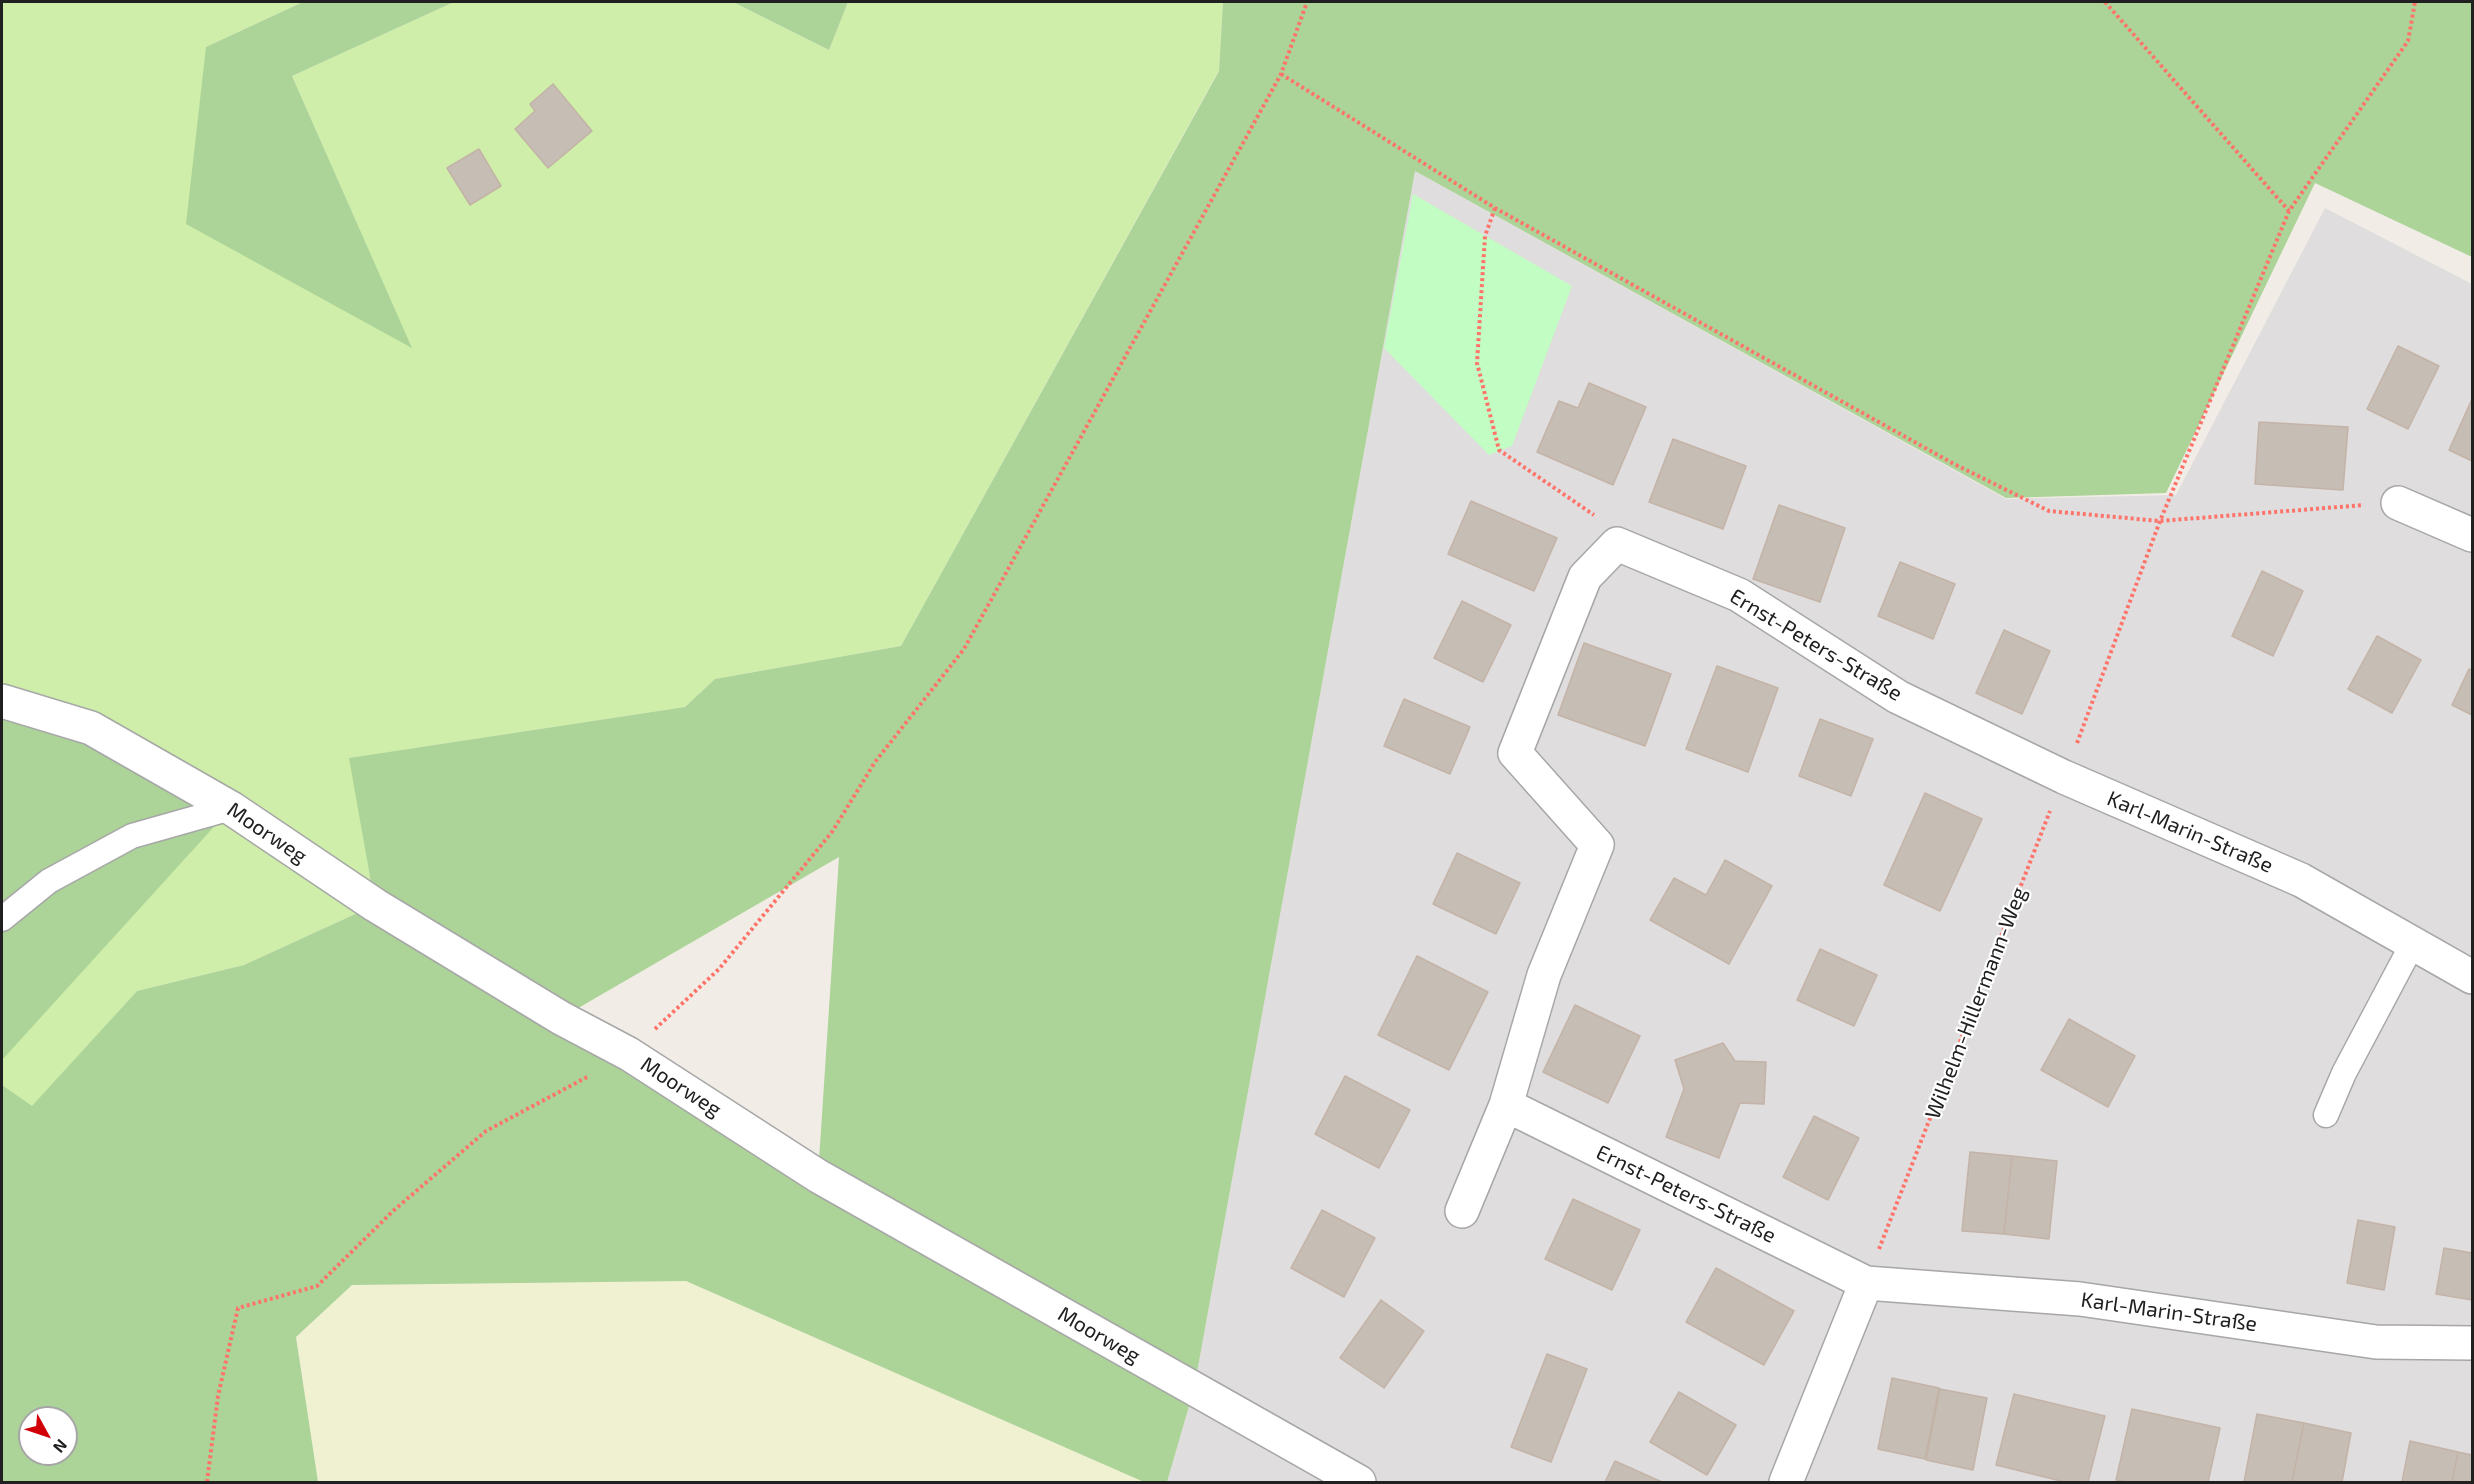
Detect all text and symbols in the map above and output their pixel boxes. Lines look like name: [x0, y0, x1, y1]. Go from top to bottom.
street label: Ernst-Peters-Straße: [1725, 584, 1907, 706]
street label: Karl-Marin-Straße: [2103, 786, 2277, 878]
street label: Moorweg: [222, 797, 312, 869]
street label: Wilhelm-Hillermann-Weg: [1920, 883, 2032, 1123]
street label: Moorweg: [636, 1052, 726, 1122]
street label: Ernst-Peters-Straße: [1592, 1140, 1780, 1248]
street label: Karl-Marin-Straße: [2079, 1287, 2259, 1337]
street label: Moorweg: [1053, 1301, 1145, 1369]
north arrow: [18, 1406, 78, 1466]
text: N: [50, 1436, 72, 1457]

